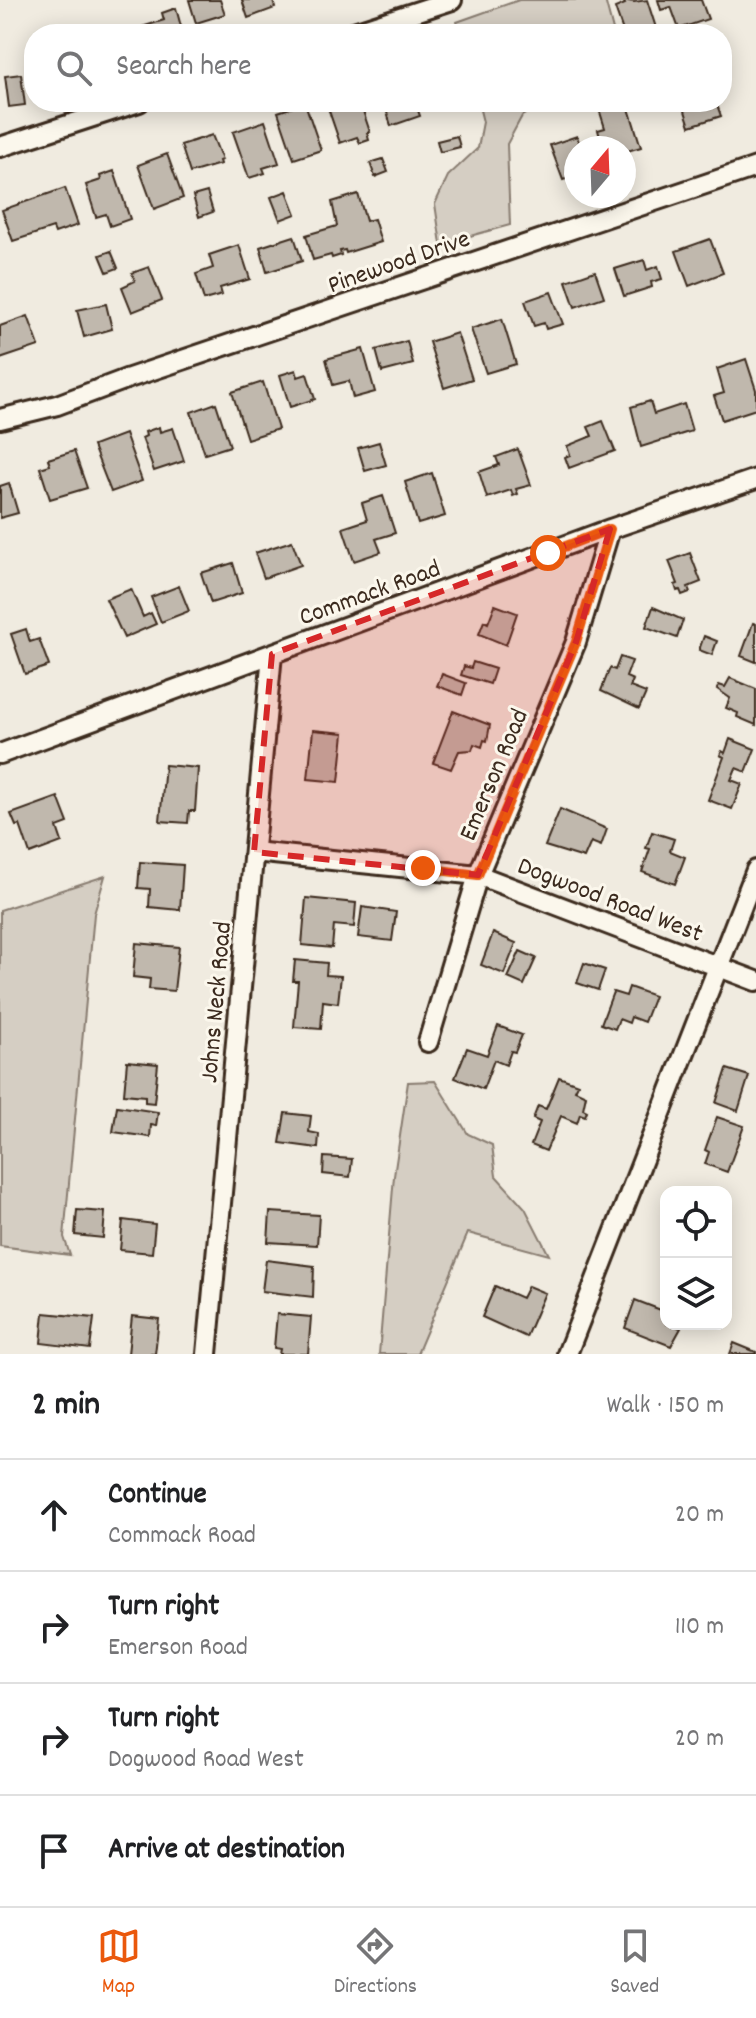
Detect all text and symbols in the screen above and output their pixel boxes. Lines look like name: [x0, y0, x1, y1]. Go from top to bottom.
search box: [24, 24, 732, 112]
icon: search: [52, 46, 96, 90]
text: Search here: [116, 47, 252, 90]
north arrow: [564, 136, 636, 208]
street label: Pinewood Drive: [323, 222, 475, 305]
route start: [530, 535, 566, 571]
street label: Commack Road: [294, 552, 446, 637]
street label: Emerson Road: [451, 704, 540, 847]
street label: Dogwood Road West: [512, 849, 708, 954]
route end: [405, 850, 441, 886]
street label: Johns Neck Road: [192, 920, 243, 1085]
map controls: [660, 1186, 732, 1330]
button: locate: [660, 1186, 732, 1258]
button: layers: [660, 1258, 732, 1330]
text: 2 min: [32, 1382, 100, 1431]
text: Walk · 150 m: [606, 1388, 724, 1425]
text: Continue: [108, 1475, 207, 1518]
icon: ahead: [32, 1493, 76, 1537]
text: 20 m: [675, 1497, 724, 1534]
text: Commack Road: [108, 1518, 256, 1555]
text: Turn right: [108, 1587, 219, 1630]
icon: right: [32, 1605, 76, 1649]
text: 110 m: [675, 1609, 724, 1646]
text: Emerson Road: [108, 1630, 248, 1667]
text: Turn right: [108, 1699, 219, 1742]
icon: right: [32, 1717, 76, 1761]
text: 20 m: [675, 1721, 724, 1758]
text: Dogwood Road West: [108, 1742, 304, 1779]
icon: arrive: [32, 1829, 76, 1873]
text: Arrive at destination: [108, 1830, 345, 1873]
tab: Map: [97, 1924, 141, 2003]
tab: Directions: [334, 1924, 417, 2003]
tab: Saved: [610, 1924, 659, 2003]

